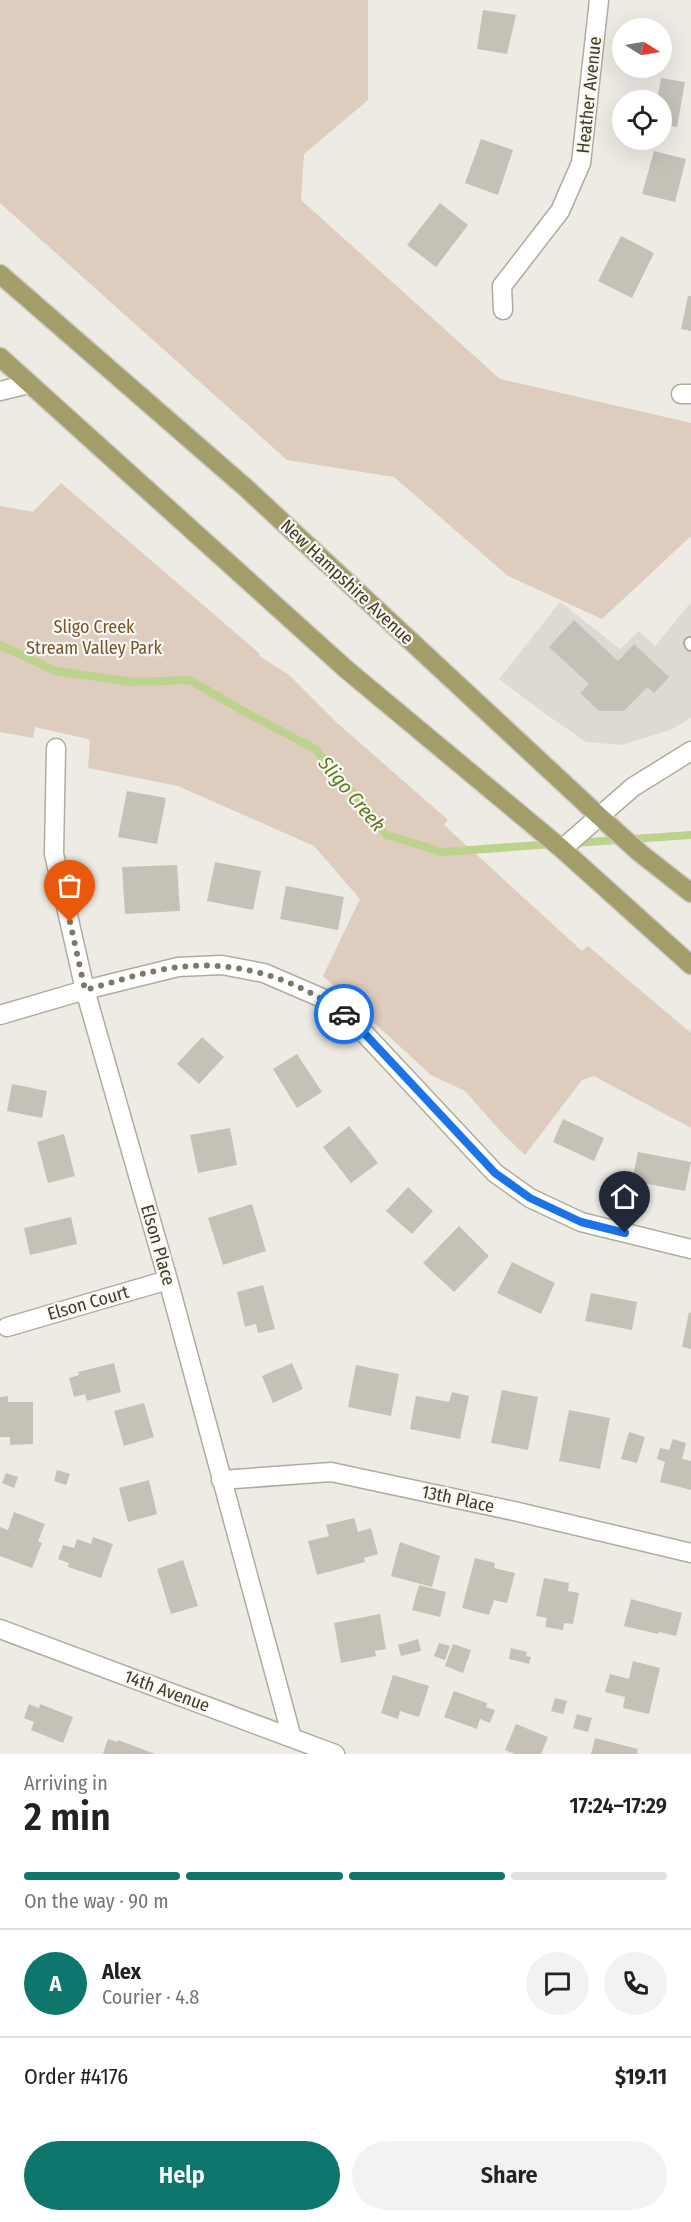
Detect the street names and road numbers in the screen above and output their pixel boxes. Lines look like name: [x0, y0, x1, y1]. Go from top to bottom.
street label: Heather Avenue: [572, 35, 606, 154]
street label: New Hampshire Avenue: [276, 515, 418, 649]
street label: Elson Place: [136, 1202, 180, 1288]
street label: Elson Court: [45, 1281, 131, 1325]
street label: 13th Place: [420, 1481, 496, 1517]
street label: 14th Avenue: [121, 1665, 213, 1717]

